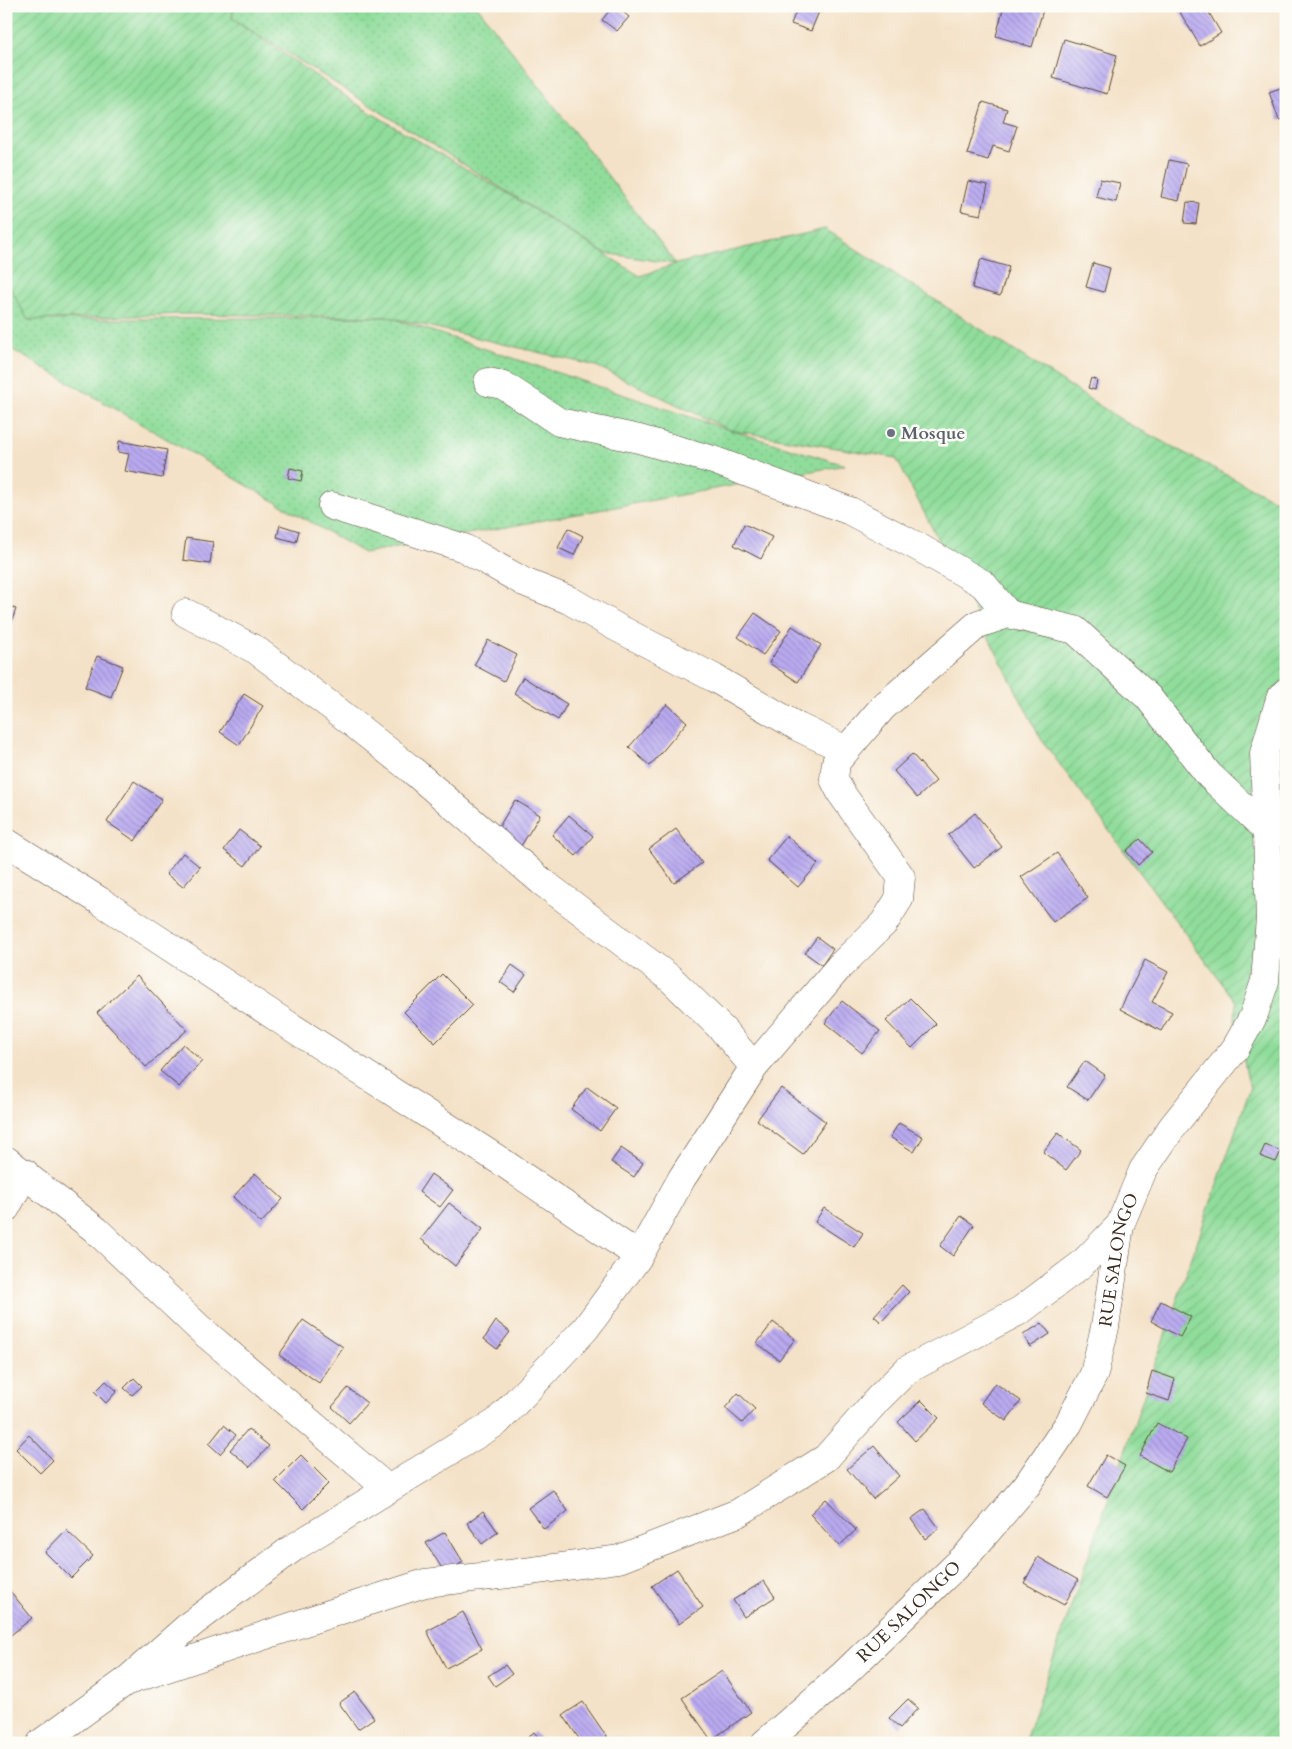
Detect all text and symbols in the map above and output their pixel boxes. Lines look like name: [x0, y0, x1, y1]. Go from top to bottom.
place label: Mosque: [901, 421, 966, 446]
marker: Mosque: [885, 427, 897, 439]
street label: RUE SALONGO: [1093, 1189, 1145, 1329]
street label: RUE SALONGO: [851, 1555, 967, 1668]

